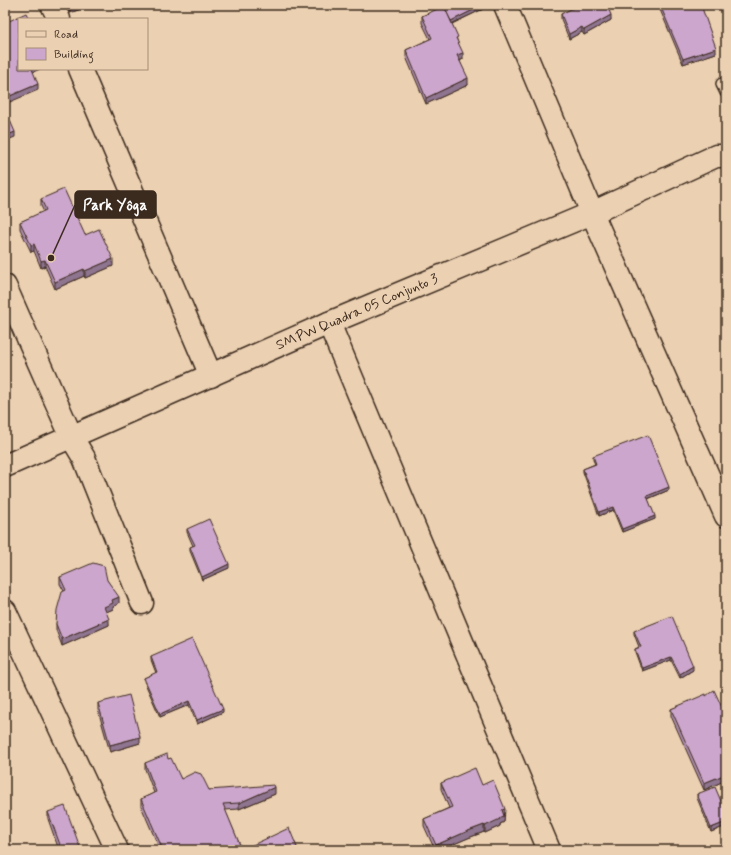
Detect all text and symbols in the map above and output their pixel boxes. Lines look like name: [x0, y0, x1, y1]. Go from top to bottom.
legend: [18, 18, 148, 70]
text: Road: [54, 27, 78, 43]
text: Building: [54, 47, 94, 64]
callout: Park Yôga: [75, 191, 156, 218]
text: Park Yôga: [83, 196, 147, 217]
street label: SMPW Quadra 05 Conjunto 3: [273, 270, 441, 354]

